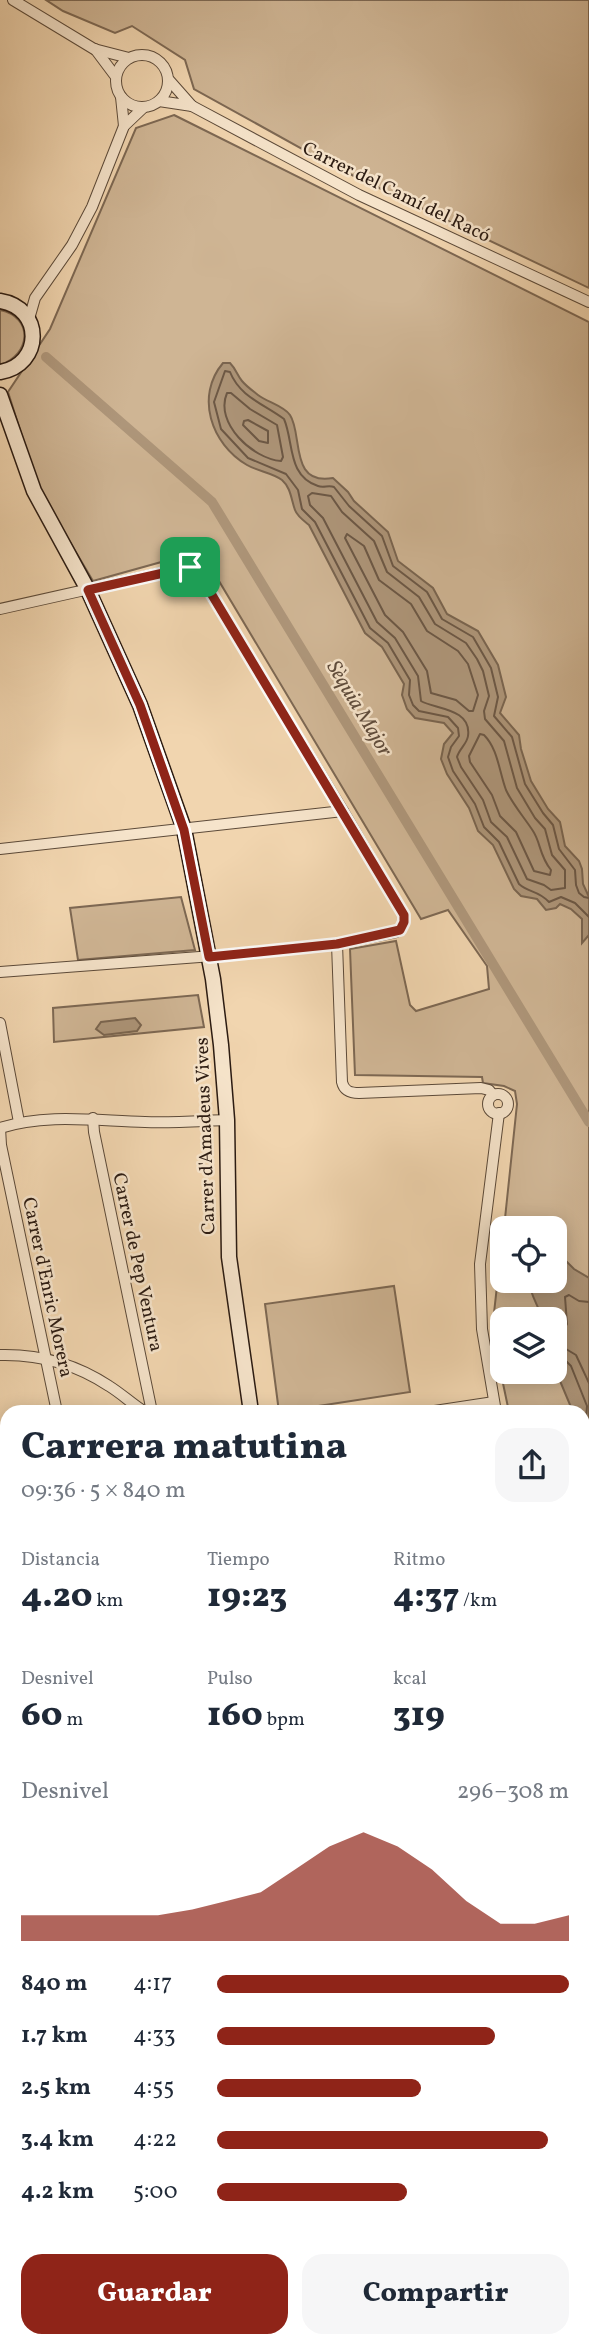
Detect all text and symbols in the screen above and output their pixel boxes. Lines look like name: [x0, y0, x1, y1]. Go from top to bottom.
street label: Carrer del Camí del Racó: [298, 136, 495, 250]
pin: [160, 537, 220, 597]
icon: arrive: [171, 548, 209, 586]
water label: Sèquia Major: [319, 655, 399, 762]
street label: Carrer d'Amadeus Vives: [190, 1037, 222, 1235]
street label: Carrer de Pep Ventura: [105, 1171, 169, 1354]
street label: Carrer d'Enric Morera: [15, 1195, 79, 1380]
map controls: [490, 1216, 567, 1384]
button: locate: [490, 1216, 567, 1293]
button: layers: [490, 1307, 567, 1384]
text: Carrera matutina: [21, 1422, 347, 1475]
button: share: [495, 1428, 569, 1502]
text: 09:36 · 5 × 840 m: [21, 1475, 186, 1507]
text: Distancia: [21, 1547, 100, 1573]
text: Tiempo: [207, 1547, 270, 1573]
text: Ritmo: [393, 1547, 445, 1573]
text: 4.20: [21, 1573, 92, 1621]
text: 19:23: [207, 1573, 287, 1621]
text: 4:37: [393, 1573, 459, 1621]
text: km: [92, 1588, 123, 1614]
text: /km: [459, 1588, 497, 1614]
text: Desnivel: [21, 1666, 94, 1692]
text: Pulso: [207, 1666, 253, 1692]
text: kcal: [393, 1666, 427, 1692]
text: 60: [21, 1692, 63, 1740]
text: 160: [207, 1692, 263, 1740]
text: 319: [393, 1692, 445, 1740]
text: m: [63, 1707, 83, 1733]
text: bpm: [263, 1707, 305, 1733]
text: Desnivel: [21, 1776, 109, 1808]
text: 296–308 m: [457, 1776, 569, 1808]
text: 840 m: [21, 1968, 87, 2000]
text: 4:17: [133, 1968, 172, 2000]
text: 1.7 km: [21, 2020, 88, 2052]
text: 4:33: [133, 2020, 176, 2052]
text: 2.5 km: [21, 2072, 91, 2104]
text: 4:55: [133, 2072, 174, 2104]
text: 3.4 km: [21, 2124, 94, 2156]
text: 4:22: [133, 2124, 177, 2156]
text: 4.2 km: [21, 2176, 94, 2208]
text: 5:00: [133, 2176, 178, 2208]
button: Guardar: [21, 2254, 288, 2334]
button: Compartir: [302, 2254, 569, 2334]

